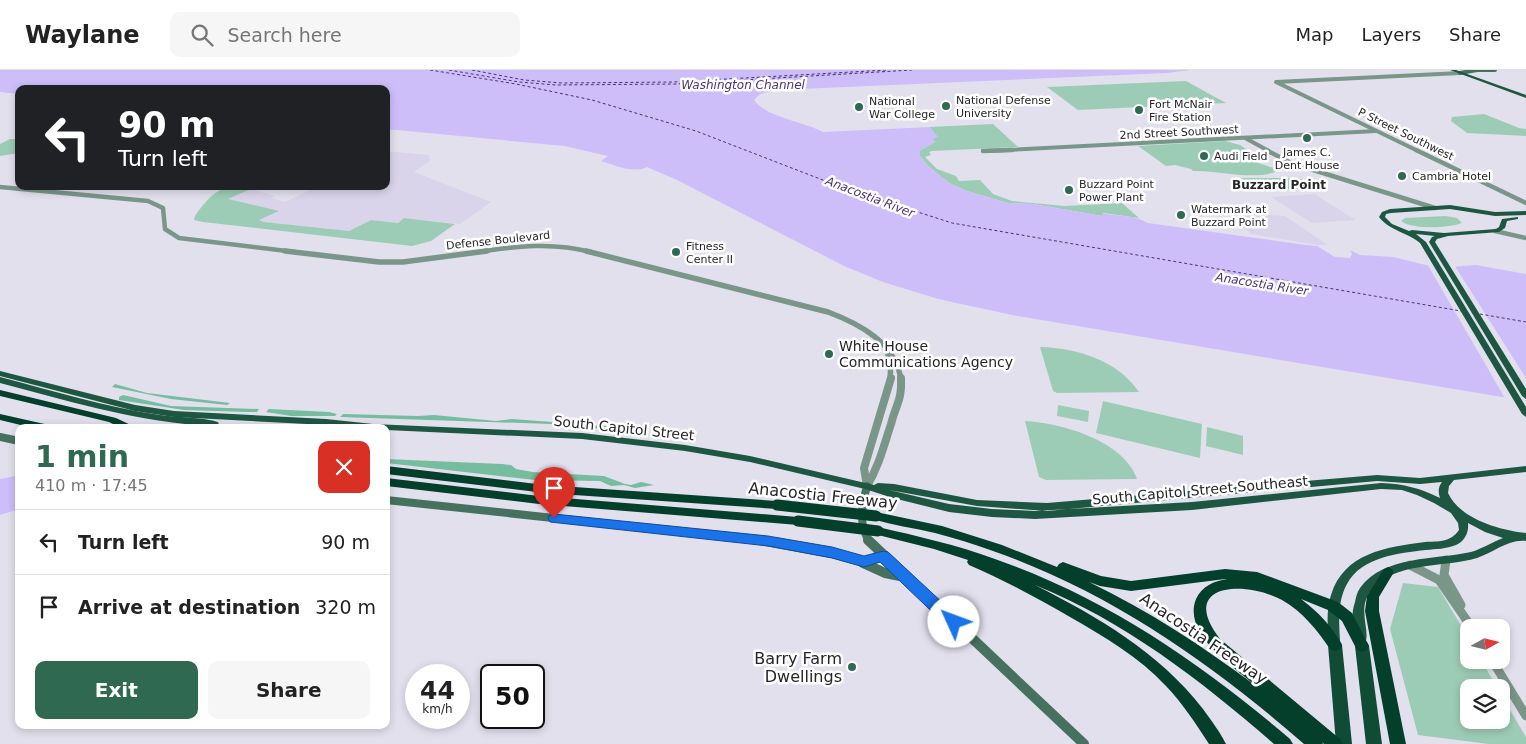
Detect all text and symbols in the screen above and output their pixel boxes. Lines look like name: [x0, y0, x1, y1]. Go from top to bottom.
search box: [170, 12, 520, 57]
text: Waylane: [25, 21, 140, 49]
icon: search: [188, 21, 216, 49]
text: Search here: [228, 24, 342, 46]
text: Map: [1295, 24, 1333, 45]
text: Layers: [1361, 24, 1421, 45]
text: Share: [1449, 24, 1501, 45]
water label: Washington Channel: [681, 78, 806, 92]
place label: National Defense University: [956, 94, 1051, 120]
place label: National War College: [869, 95, 935, 121]
place label: Fort McNair Fire Station: [1149, 98, 1213, 124]
marker: National Defense University: [940, 100, 952, 112]
marker: National War College: [853, 101, 865, 113]
marker: Fort McNair Fire Station: [1133, 104, 1145, 116]
icon: left: [35, 105, 100, 170]
text: 90 m: [118, 105, 215, 145]
street label: P Street Southwest: [1356, 106, 1456, 164]
street label: 2nd Street Southwest: [1119, 123, 1240, 142]
marker: James C. Dent House: [1301, 132, 1313, 144]
text: Turn left: [118, 146, 207, 171]
place label: James C. Dent House: [1275, 146, 1339, 172]
marker: Audi Field: [1198, 150, 1210, 162]
place label: Audi Field: [1214, 150, 1267, 163]
marker: Cambria Hotel: [1396, 170, 1408, 182]
place label: Cambria Hotel: [1412, 170, 1491, 183]
water label: Anacostia River: [823, 173, 917, 221]
place label: Buzzard Point Power Plant: [1079, 178, 1155, 204]
district label: Buzzard Point: [1232, 178, 1326, 192]
marker: Buzzard Point Power Plant: [1063, 184, 1075, 196]
place label: Watermark at Buzzard Point: [1191, 203, 1267, 229]
marker: Watermark at Buzzard Point: [1175, 209, 1187, 221]
street label: Defense Boulevard: [445, 229, 551, 252]
place label: Fitness Center II: [686, 240, 733, 266]
marker: Fitness Center II: [670, 246, 682, 258]
water label: Anacostia River: [1214, 270, 1310, 298]
place label: White House Communications Agency: [839, 338, 1013, 370]
marker: White House Communications Agency: [823, 348, 835, 360]
street label: South Capitol Street: [553, 413, 696, 443]
text: 1 min: [35, 439, 129, 474]
button: close: [318, 441, 370, 493]
pin: [533, 467, 575, 518]
street label: South Capitol Street Southeast: [1092, 473, 1309, 507]
icon: arrive: [540, 474, 568, 502]
text: 410 m · 17:45: [35, 476, 148, 495]
street label: Anacostia Freeway: [747, 478, 898, 513]
icon: left: [35, 528, 63, 556]
text: Turn left: [78, 531, 169, 553]
text: 90 m: [321, 531, 370, 553]
street label: Anacostia Freeway: [1136, 589, 1271, 688]
icon: arrive: [35, 593, 63, 621]
position arrow: [927, 595, 979, 647]
text: Arrive at destination: [78, 596, 300, 618]
text: 320 m: [315, 596, 376, 618]
north arrow: [1460, 619, 1510, 669]
map controls: [1460, 619, 1510, 729]
place label: Barry Farm Dwellings: [754, 649, 842, 686]
button: Exit: [35, 661, 198, 719]
button: Share: [208, 661, 370, 719]
marker: Barry Farm Dwellings: [846, 661, 858, 673]
speed limit sign: 50: [480, 664, 545, 729]
text: 44: [420, 676, 455, 705]
button: layers: [1460, 679, 1510, 729]
text: km/h: [422, 702, 453, 716]

